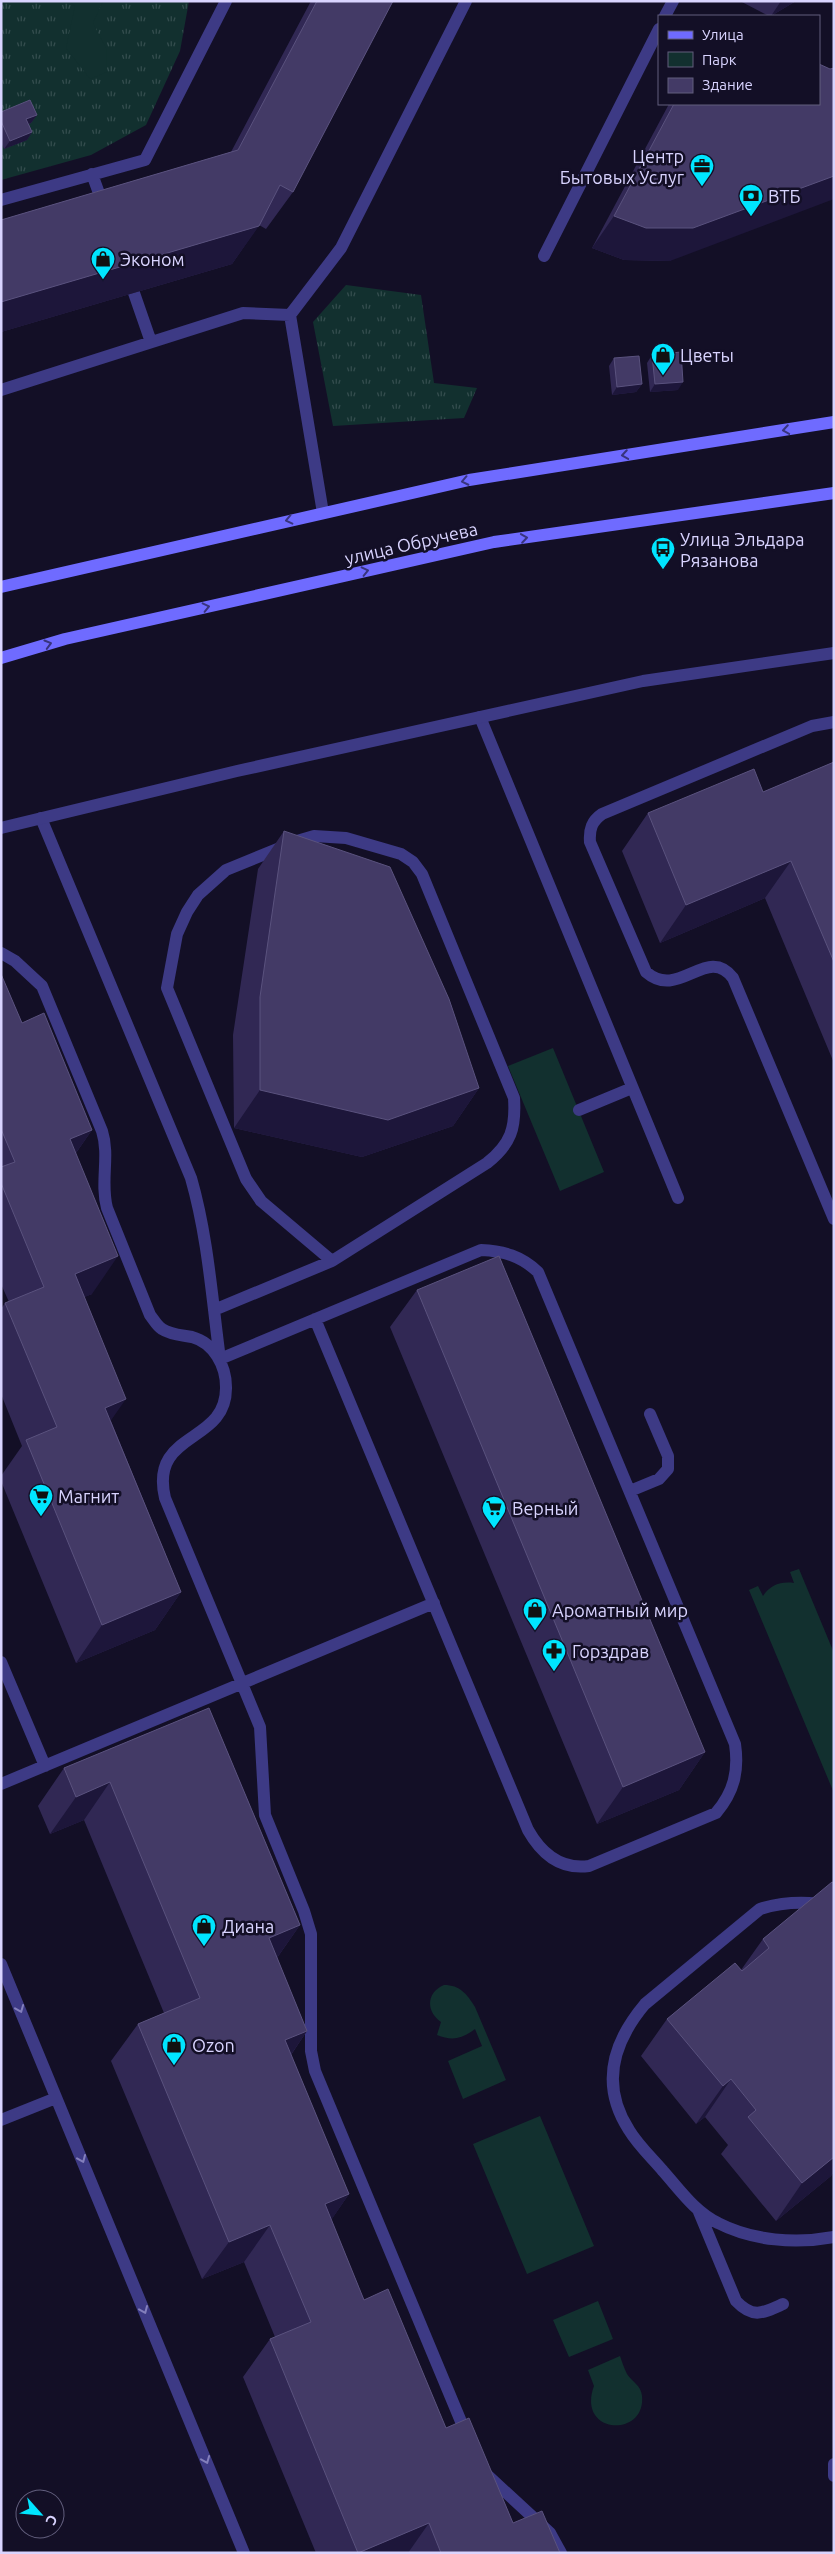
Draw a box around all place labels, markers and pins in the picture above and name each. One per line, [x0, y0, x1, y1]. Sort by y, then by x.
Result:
place label: Центр Бытовых Услуг [560, 146, 684, 187]
office icon: Центр Бытовых Услуг [689, 153, 715, 187]
bank icon: ВТБ [738, 183, 764, 217]
place label: ВТБ [768, 186, 801, 206]
shop icon: Эконом [90, 246, 116, 280]
place label: Эконом [120, 249, 185, 269]
shop icon: Цветы [650, 342, 676, 376]
place label: Цветы [680, 345, 734, 365]
place label: Улица Эльдара Рязанова [680, 529, 804, 570]
bus stop icon: Улица Эльдара Рязанова [650, 536, 676, 570]
supermarket icon: Магнит [28, 1483, 54, 1517]
place label: Магнит [58, 1486, 119, 1506]
supermarket icon: Верный [481, 1495, 507, 1529]
place label: Верный [512, 1498, 578, 1518]
shop icon: Ароматный мир [522, 1597, 548, 1631]
place label: Ароматный мир [552, 1600, 688, 1620]
pharmacy icon: Горздрав [541, 1638, 567, 1672]
place label: Горздрав [572, 1641, 649, 1661]
shop icon: Диана [191, 1913, 217, 1947]
place label: Диана [222, 1916, 274, 1936]
shop icon: Ozon [161, 2032, 187, 2066]
place label: Ozon [192, 2035, 235, 2055]

